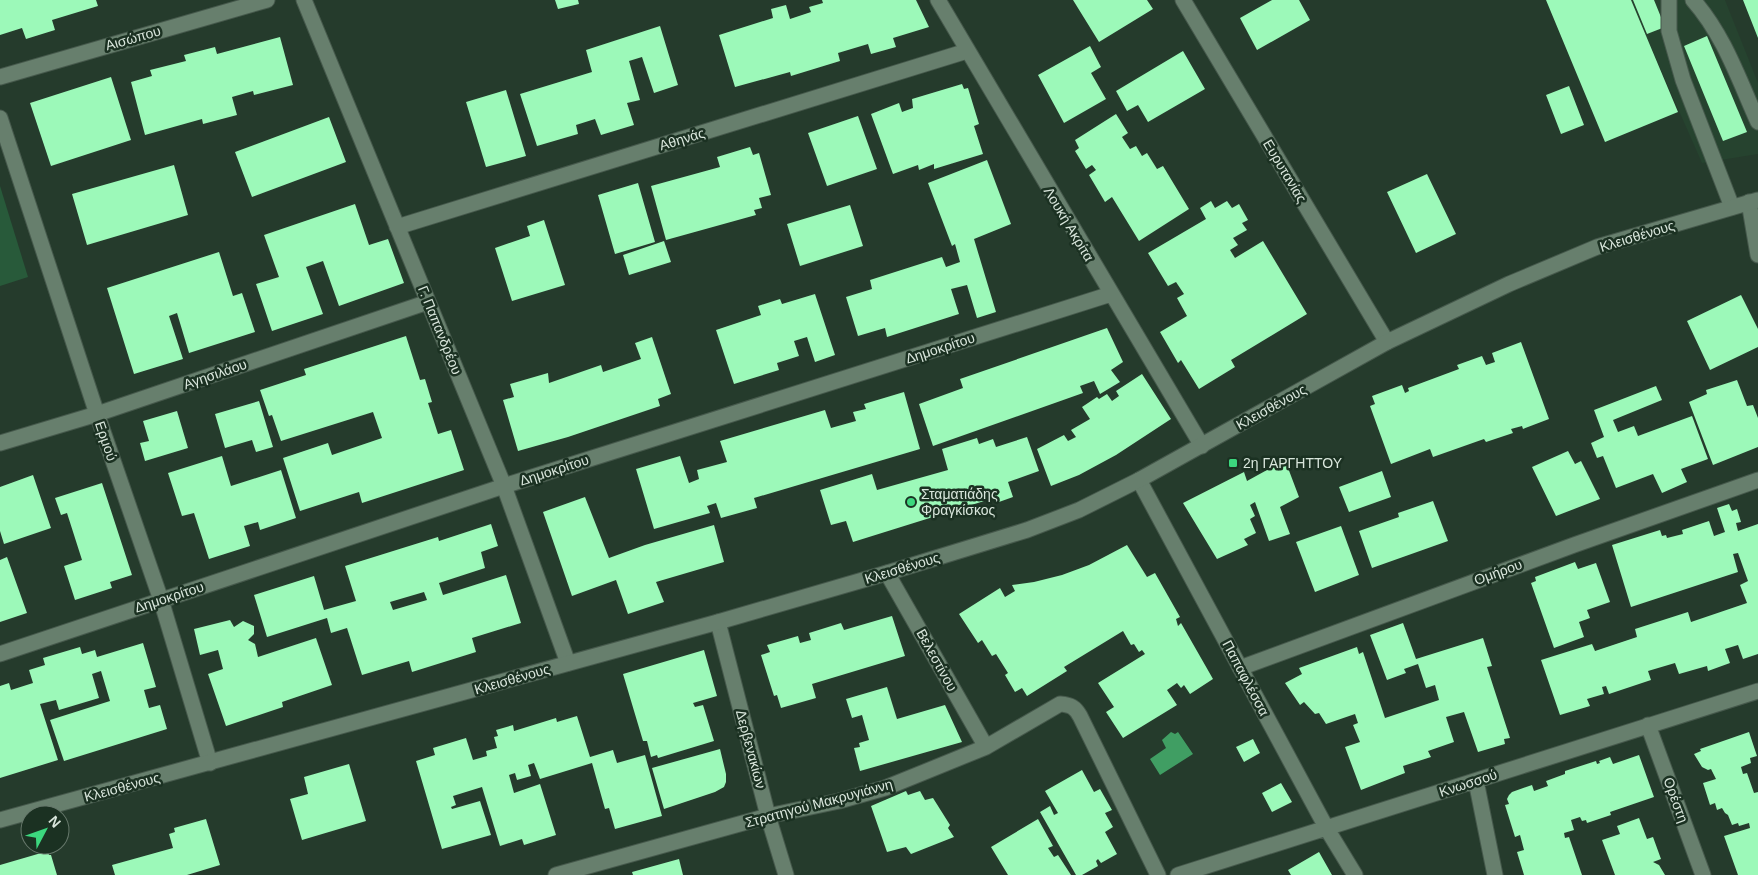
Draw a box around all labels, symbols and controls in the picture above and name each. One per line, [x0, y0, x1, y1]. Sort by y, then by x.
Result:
street label: Αισώπου [104, 22, 162, 54]
street label: Αθηνάς [657, 124, 707, 153]
street label: Ευρυτανίας [1260, 136, 1310, 206]
street label: Λουκή Ακρίτα [1041, 184, 1097, 264]
street label: Κλεισθένους [1598, 217, 1677, 255]
street label: Γ. Παπανδρέου [415, 283, 465, 377]
street label: Δημοκρίτου [903, 329, 977, 367]
street label: Αγησιλάου [181, 356, 249, 392]
street label: Κλεισθένους [1233, 381, 1309, 433]
street label: Ερμού [92, 419, 120, 463]
street label: Δημοκρίτου [517, 451, 591, 489]
place label: 2η ΓΑΡΓΗΤΤΟΥ [1243, 455, 1343, 471]
marker: 2η ΓΑΡΓΗΤΤΟΥ [1227, 457, 1239, 469]
place label: Σταματιάδης Φραγκίσκος [921, 486, 998, 518]
marker: Σταματιάδης Φραγκίσκος [905, 496, 917, 508]
street label: Κλεισθένους [863, 549, 942, 587]
street label: Ομήρου [1472, 556, 1524, 588]
street label: Δημοκρίτου [132, 578, 206, 616]
street label: Βελεστίνου [913, 626, 961, 694]
street label: Παπαφλέσσα [1219, 638, 1273, 718]
street label: Κλεισθένους [473, 661, 552, 697]
street label: Δερβενακίων [733, 708, 769, 790]
street label: Κνωσσού [1437, 766, 1499, 800]
street label: Κλεισθένους [82, 769, 162, 805]
street label: Ορέστη [1660, 775, 1692, 825]
street label: Στρατηγού Μακρυγιάννη [744, 776, 894, 830]
north arrow [20, 805, 70, 855]
text: N [45, 812, 64, 831]

